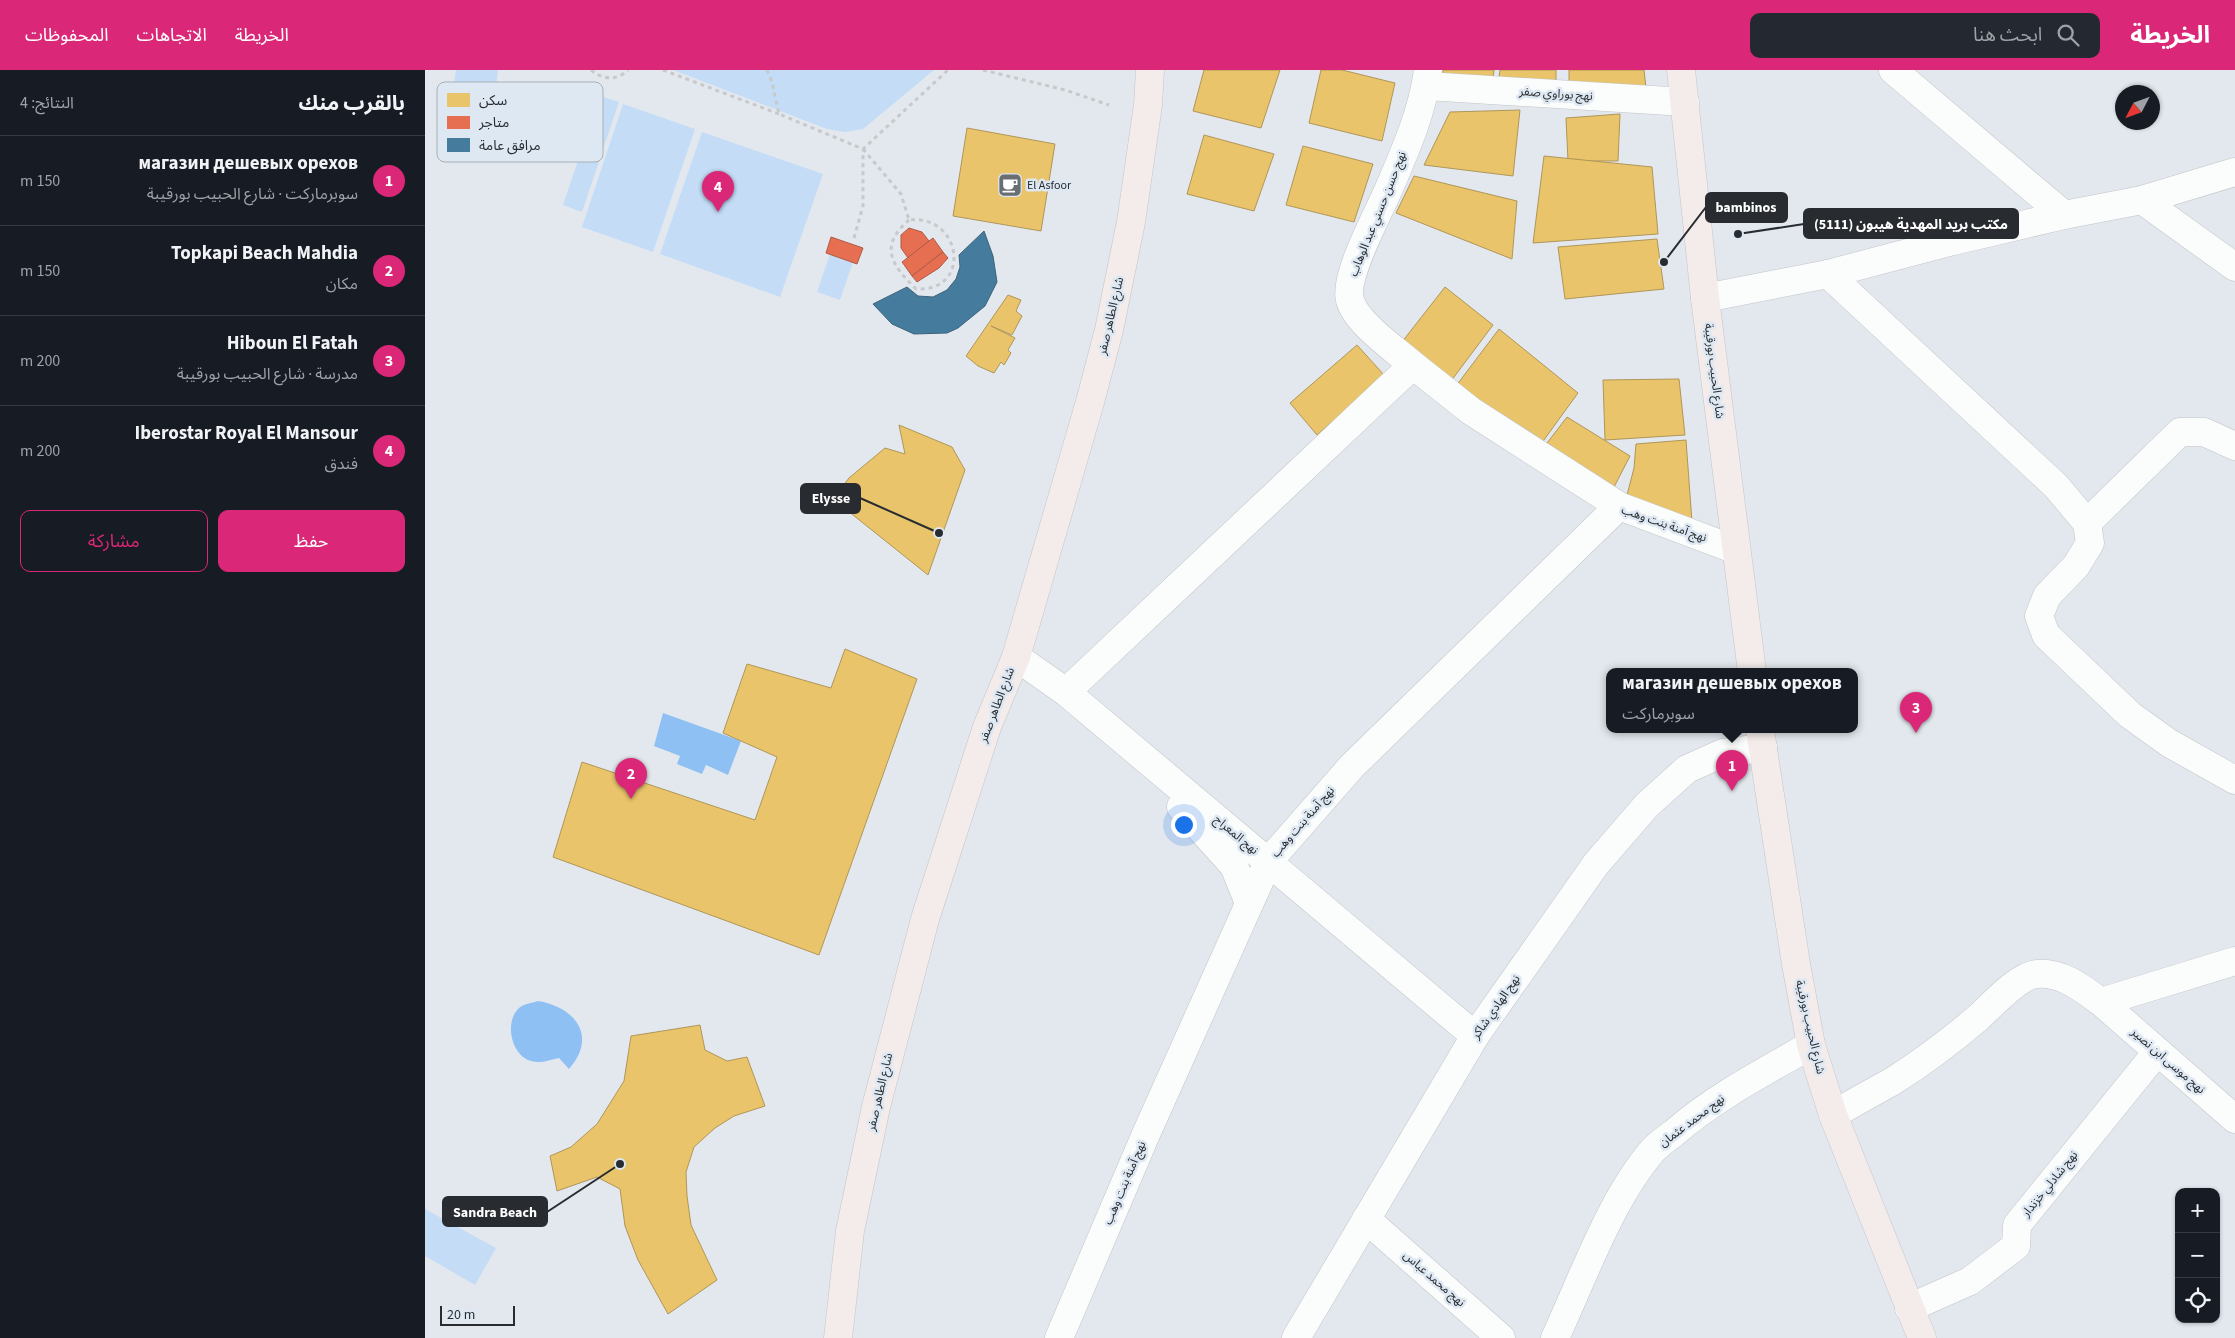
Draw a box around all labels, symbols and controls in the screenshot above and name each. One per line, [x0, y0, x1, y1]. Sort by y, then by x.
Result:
search box [1750, 13, 2100, 58]
text: الخريطة [2130, 18, 2210, 53]
icon: search [2054, 21, 2082, 49]
text: ابحث هنا [1973, 22, 2042, 49]
text: المحفوظات [25, 23, 109, 48]
text: الاتجاهات [137, 23, 207, 48]
text: الخريطة [235, 23, 289, 48]
legend [437, 82, 603, 162]
street label: نهج بوراوي صفر [1518, 83, 1593, 106]
north arrow [2115, 85, 2160, 130]
text: بالقرب منك [298, 88, 405, 118]
text: سكن [479, 91, 507, 111]
text: النتائج: 4 [20, 92, 74, 114]
text: متاجر [478, 113, 509, 133]
text: مرافق عامة [479, 136, 541, 156]
street label: نهج حسن حسني عبد الوهاب [1345, 149, 1412, 279]
text: магазин дешевых орехов [138, 150, 358, 177]
text: 150 m [20, 170, 60, 192]
text: 1 [385, 170, 393, 192]
pin: 4 [702, 171, 734, 212]
cafe icon: El Asfoor [997, 172, 1023, 198]
place label: El Asfoor [1027, 177, 1072, 194]
text: سوبرماركت · شارع الحبيب بورقيبة [147, 183, 358, 205]
callout: bambinos [1706, 193, 1787, 222]
text: bambinos [1715, 198, 1777, 218]
callout: مكتب بريد المهدية هيبون (5111) [1804, 209, 2018, 238]
text: مكتب بريد المهدية هيبون (5111) [1814, 215, 2008, 235]
text: Topkapi Beach Mahdia [171, 240, 358, 267]
text: 150 m [20, 260, 60, 282]
text: 2 [385, 260, 393, 282]
text: مكان [326, 273, 358, 295]
street label: شارع الطاهر صفر [1094, 275, 1128, 358]
street label: شارع الحبيب بورقيبة [1700, 322, 1728, 420]
text: Hiboun El Fatah [227, 330, 358, 357]
text: 200 m [20, 350, 60, 372]
text: 3 [385, 350, 393, 372]
text: مدرسة · شارع الحبيب بورقيبة [177, 363, 358, 385]
text: Iberostar Royal El Mansour [134, 420, 358, 447]
text: 200 m [20, 440, 60, 462]
text: 4 [385, 440, 393, 462]
text: فندق [324, 453, 358, 475]
callout: Elysse [801, 484, 860, 513]
text: Elysse [812, 489, 850, 509]
street label: نهج آمنة بنت وهب [1619, 501, 1709, 547]
button: مشاركة [20, 510, 208, 572]
button: حفظ [218, 510, 405, 572]
street label: شارع الطاهر صفر [974, 665, 1019, 746]
popup [1606, 668, 1858, 733]
text: магазин дешевых орехов [1622, 670, 1842, 697]
pin: 3 [1900, 692, 1932, 733]
text: سوبرماركت [1622, 703, 1695, 725]
pin: 1 [1716, 750, 1748, 791]
pin: 2 [615, 758, 647, 799]
street label: نهج آمنة بنت وهب [1267, 783, 1339, 861]
street label: نهج المعراج [1210, 811, 1262, 859]
your location [1171, 812, 1197, 838]
street label: نهج الهادي شاكر [1467, 971, 1525, 1044]
street label: شارع الحبيب بورقيبة [1791, 978, 1829, 1076]
street label: نهج موسى ابن نصير [2126, 1023, 2209, 1098]
street label: شارع الطاهر صفر [863, 1051, 897, 1134]
street label: نهج محمد عثمان [1656, 1091, 1728, 1151]
street label: نهج آمنة بنت وهب [1100, 1139, 1150, 1227]
street label: نهج شادلي خزندار [2017, 1147, 2083, 1222]
map controls [2175, 1188, 2220, 1323]
button: + [2175, 1188, 2220, 1233]
callout: Sandra Beach [443, 1197, 547, 1226]
text: Sandra Beach [453, 1203, 537, 1223]
button: − [2175, 1233, 2220, 1278]
street label: نهج محمد عباس [1399, 1247, 1469, 1311]
button: locate [2175, 1278, 2220, 1323]
scale bar [440, 1303, 515, 1326]
text: 20 m [447, 1305, 475, 1325]

